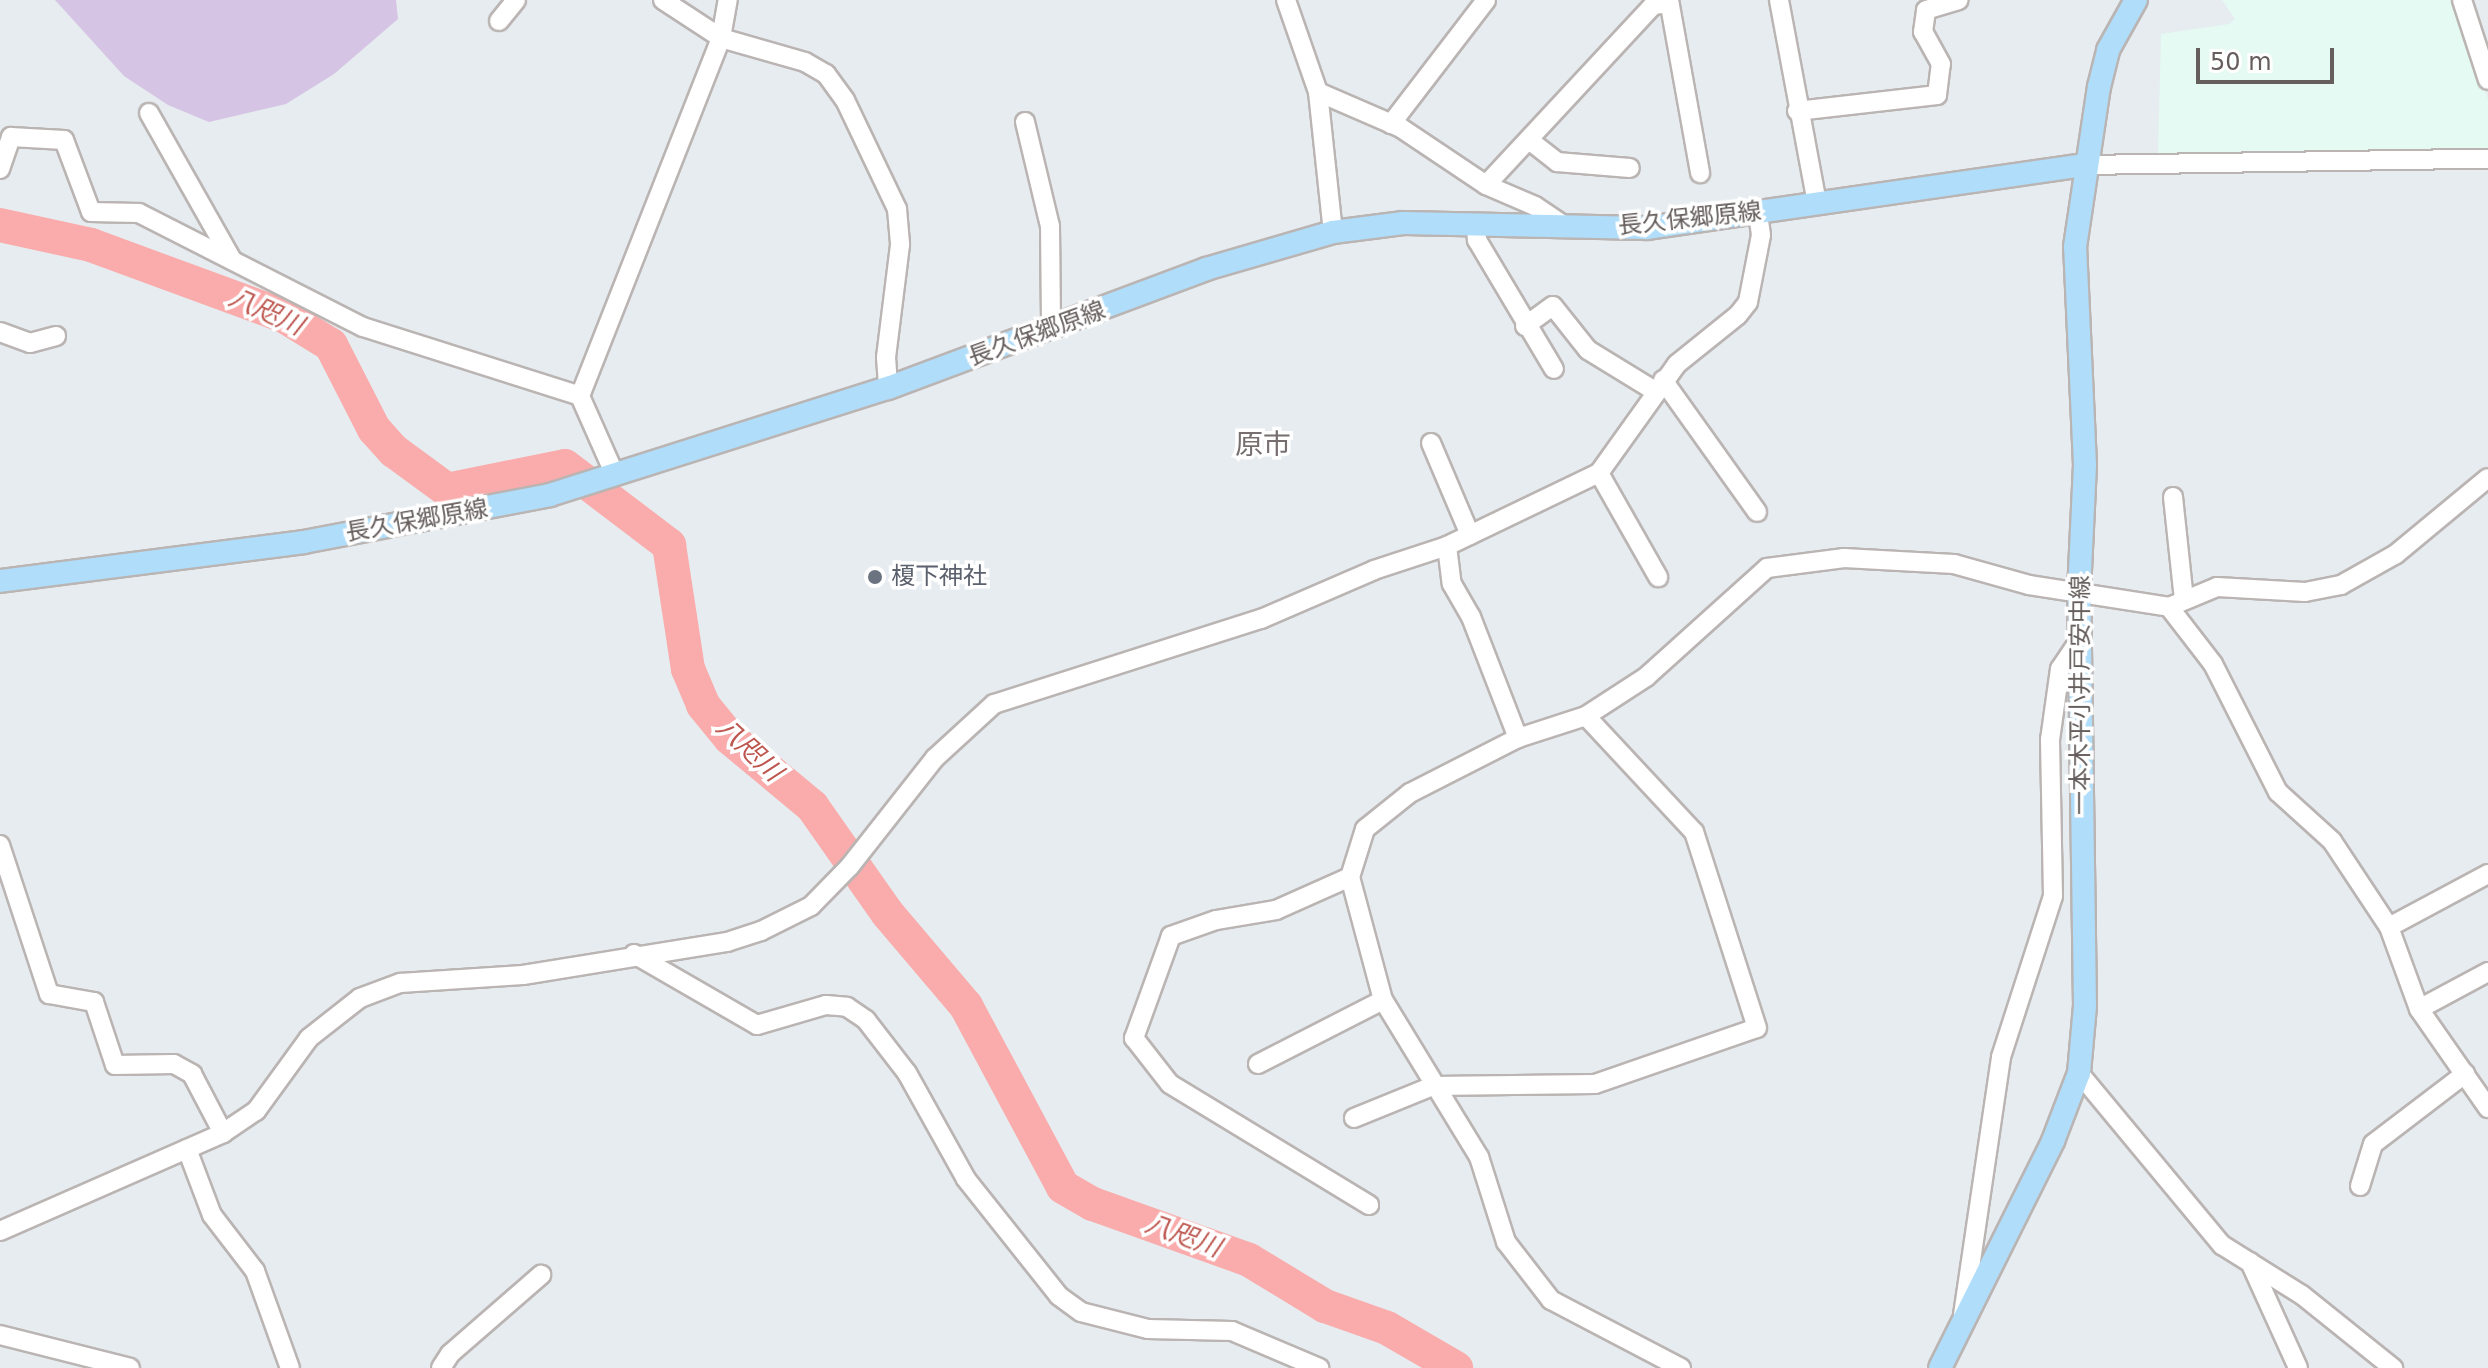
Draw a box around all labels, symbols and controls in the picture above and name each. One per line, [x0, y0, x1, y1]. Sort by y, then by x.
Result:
scale bar [2200, 32, 2338, 82]
text: 50 m [2210, 48, 2272, 76]
street label: 長久保郷原線 [1617, 197, 1763, 241]
water label: 八咫川 [224, 282, 308, 342]
street label: 長久保郷原線 [964, 296, 1110, 372]
district label: 原市 [1235, 428, 1291, 462]
street label: 長久保郷原線 [344, 494, 490, 548]
place label: 榎下神社 [891, 563, 987, 591]
marker: 榎下神社 [866, 568, 884, 586]
street label: 一本木平小井戸安中線 [2067, 575, 2095, 815]
water label: 八咫川 [710, 712, 788, 788]
water label: 八咫川 [1141, 1208, 1225, 1264]

